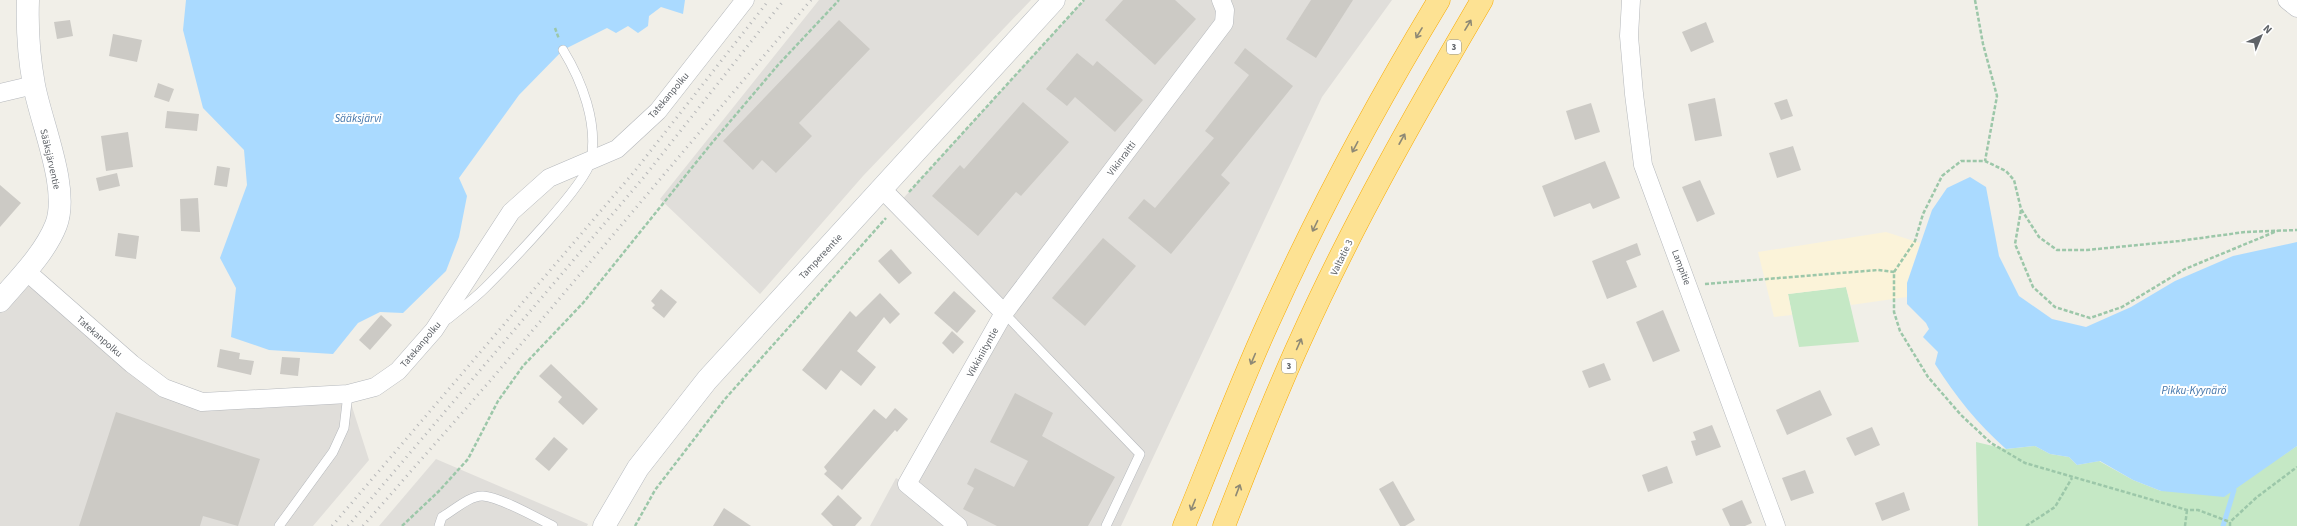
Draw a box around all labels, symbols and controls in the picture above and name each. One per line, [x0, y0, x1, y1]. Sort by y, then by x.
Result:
north arrow [2241, 16, 2281, 56]
one-way arrow [1464, 19, 1472, 31]
text: N [2260, 21, 2275, 37]
one-way arrow [1414, 27, 1422, 39]
road number: 3 [1447, 40, 1461, 54]
street label: Tatekanpolku [645, 69, 692, 122]
water label: Sääksjärvi [335, 111, 382, 126]
street label: Sääksjärventie [36, 128, 64, 191]
one-way arrow [1399, 133, 1406, 145]
street label: Vikinraitti [1104, 138, 1140, 179]
one-way arrow [1351, 141, 1359, 153]
one-way arrow [1311, 220, 1318, 232]
street label: Tampereentie [796, 231, 846, 283]
street label: Valtatie 3 [1327, 237, 1357, 278]
street label: Lampitie [1668, 248, 1694, 287]
street label: Tatekanpolku [73, 313, 125, 361]
street label: Tatekanpolku [397, 318, 444, 371]
street label: Vikkiniityntie [963, 325, 1002, 380]
one-way arrow [1295, 338, 1303, 350]
one-way arrow [1249, 352, 1256, 364]
road number: 3 [1282, 359, 1296, 373]
water label: Pikku-Kyynärö [2162, 383, 2227, 398]
one-way arrow [1235, 484, 1243, 496]
one-way arrow [1189, 498, 1196, 510]

